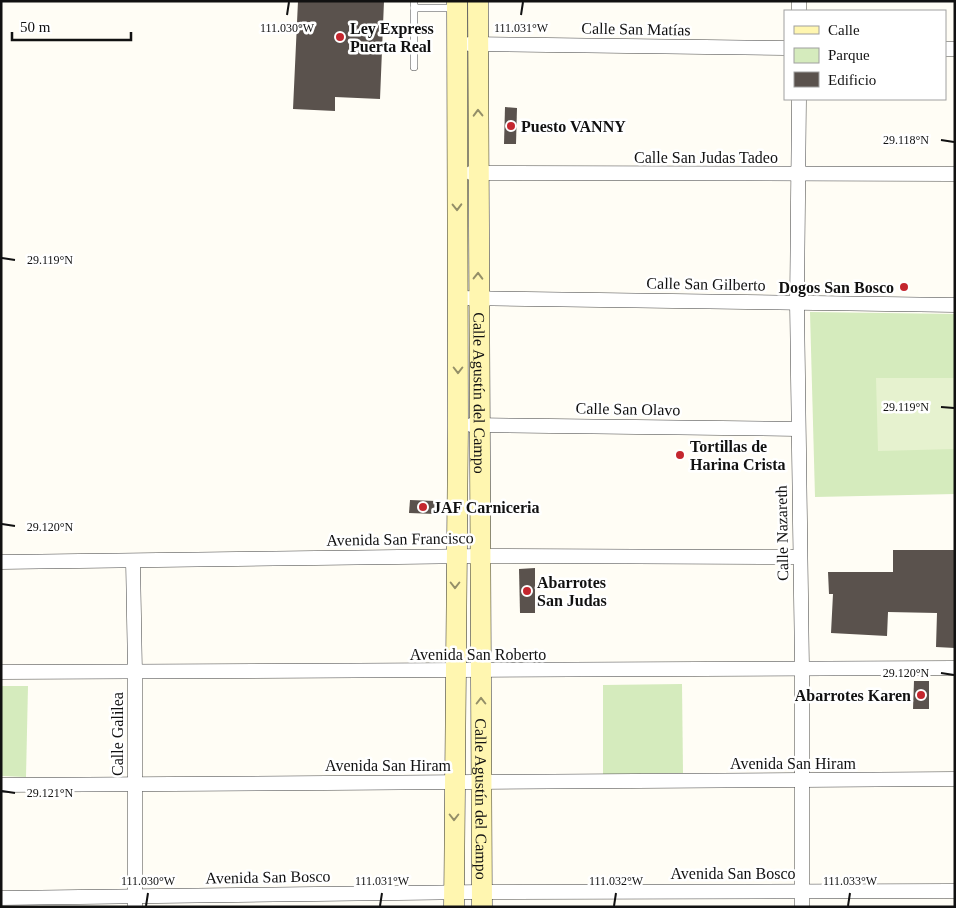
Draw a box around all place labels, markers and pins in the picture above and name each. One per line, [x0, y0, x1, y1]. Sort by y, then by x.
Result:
place label: Ley Express Puerta Real [350, 20, 434, 55]
marker: Ley Express Puerta Real [334, 31, 346, 43]
place label: Puesto VANNY [521, 118, 626, 135]
marker: Puesto VANNY [505, 120, 517, 132]
place label: Dogos San Bosco [778, 279, 894, 297]
marker: Dogos San Bosco [898, 281, 910, 293]
place label: Tortillas de Harina Crista [690, 438, 786, 473]
marker: Tortillas de Harina Crista [674, 449, 686, 461]
place label: JAF Carniceria [433, 499, 539, 516]
marker: JAF Carniceria [417, 501, 429, 513]
place label: Abarrotes San Judas [537, 574, 607, 609]
marker: Abarrotes San Judas [521, 585, 533, 597]
place label: Abarrotes Karen [795, 687, 911, 704]
marker: Abarrotes Karen [915, 689, 927, 701]

